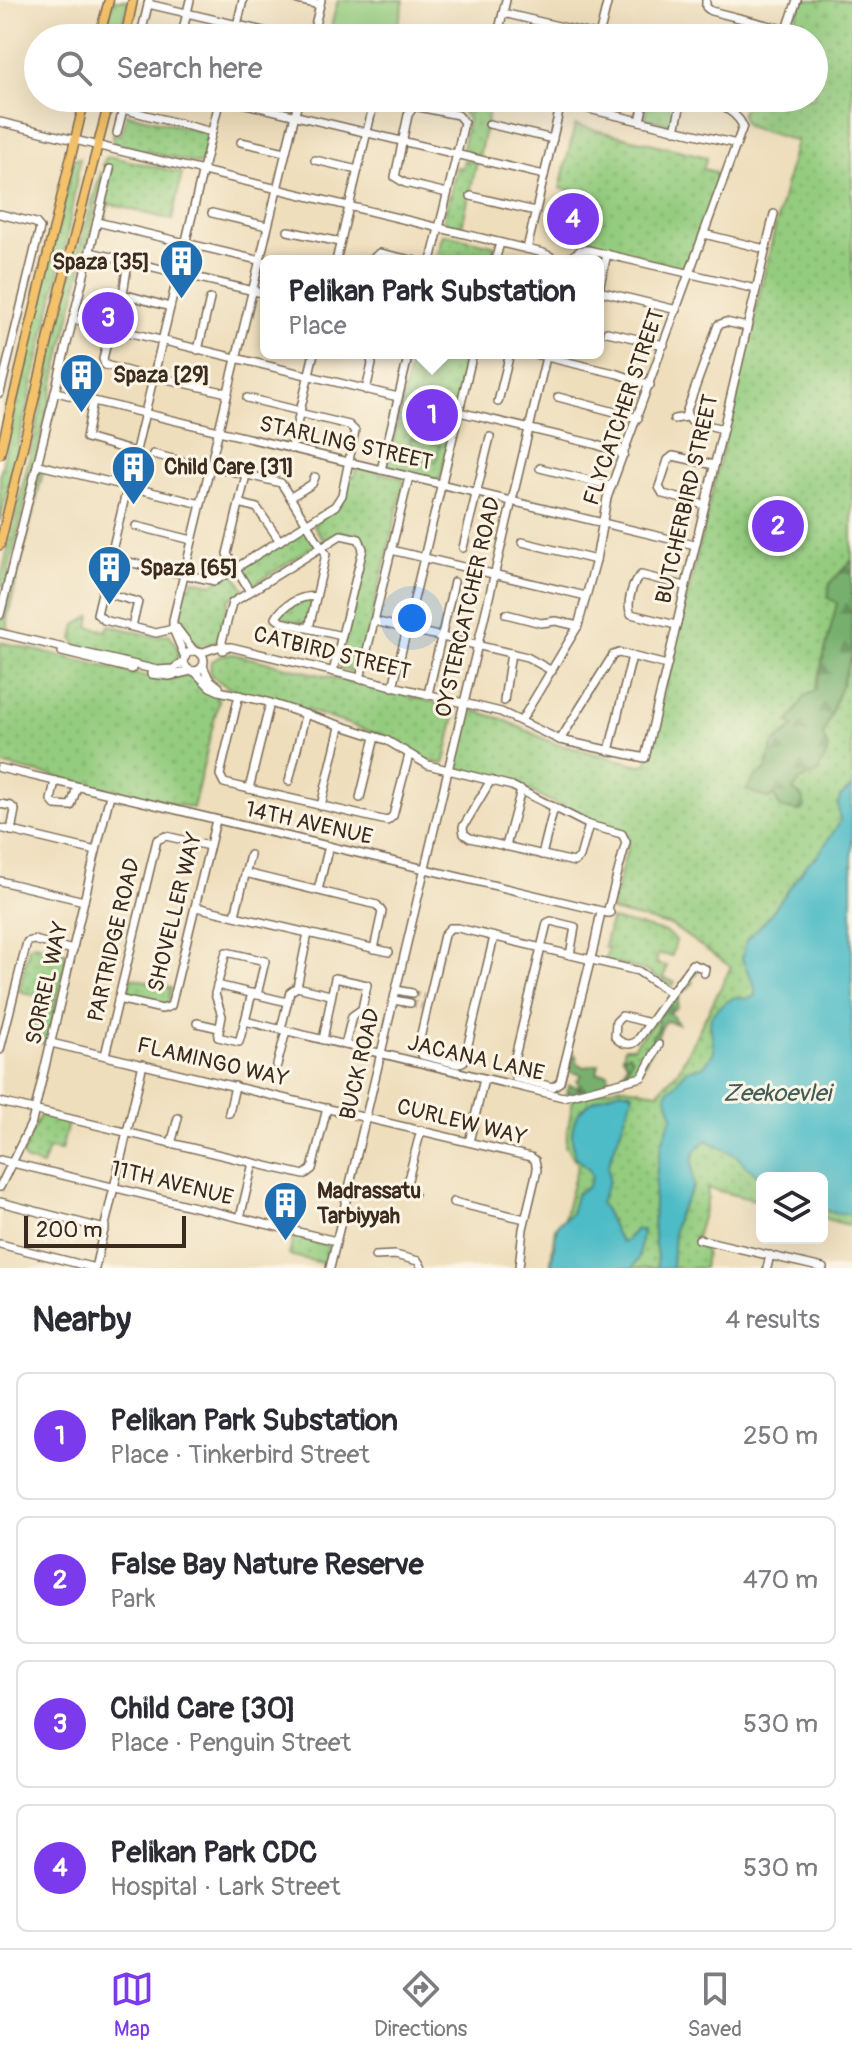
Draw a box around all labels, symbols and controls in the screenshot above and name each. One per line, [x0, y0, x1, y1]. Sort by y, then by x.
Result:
search box [24, 24, 828, 112]
icon: search [52, 46, 96, 90]
text: Search here [116, 50, 263, 87]
pin: 4 [547, 189, 599, 249]
building icon: Spaza [35] [157, 238, 205, 301]
place label: Spaza [35] [52, 248, 150, 276]
popup [260, 255, 604, 359]
text: Pelikan Park Substation [288, 273, 576, 310]
pin: 3 [82, 288, 134, 348]
street label: FLYCATCHER STREET [577, 305, 671, 509]
text: Place [288, 310, 347, 342]
building icon: Spaza [29] [58, 351, 106, 414]
place label: Spaza [29] [113, 361, 210, 389]
pin: 1 [406, 385, 458, 445]
street label: BUTCHERBIRD STREET [649, 392, 725, 606]
street label: STARLING STREET [257, 409, 435, 477]
building icon: Child Care [31] [109, 443, 157, 506]
place label: Child Care [31] [164, 453, 294, 481]
street label: OYSTERCATCHER ROAD [429, 494, 507, 720]
pin: 2 [752, 496, 804, 556]
building icon: Spaza [65] [85, 544, 133, 607]
place label: Spaza [65] [140, 554, 238, 582]
your location [392, 598, 432, 638]
street label: CATBIRD STREET [250, 620, 414, 686]
street label: 14TH AVENUE [243, 795, 375, 851]
street label: SHOVELLER WAY [142, 829, 208, 995]
street label: PARTRIDGE ROAD [82, 855, 146, 1025]
street label: SORREL WAY [19, 919, 75, 1047]
street label: BUCK ROAD [334, 1006, 386, 1122]
street label: JACANA LANE [405, 1029, 547, 1087]
street label: FLAMINGO WAY [134, 1031, 292, 1093]
water label: Zeekoevlei [723, 1079, 834, 1108]
street label: CURLEW WAY [394, 1092, 530, 1152]
street label: 11TH AVENUE [108, 1154, 236, 1212]
map controls [756, 1172, 828, 1244]
button: layers [756, 1172, 828, 1244]
place label: Madrassatu Tarbiyyah [316, 1177, 421, 1230]
building icon: Madrassatu Tarbiyyah [262, 1180, 310, 1243]
scale bar [24, 1212, 186, 1248]
text: 200 m [36, 1216, 103, 1244]
text: Nearby [32, 1299, 131, 1342]
text: 4 results [725, 1304, 820, 1336]
text: Pelikan Park Substation [110, 1402, 398, 1439]
text: 1 [55, 1420, 65, 1452]
text: 250 m [743, 1420, 818, 1452]
text: Place · Tinkerbird Street [110, 1439, 370, 1471]
text: False Bay Nature Reserve [110, 1546, 424, 1583]
text: 2 [53, 1564, 67, 1596]
text: 470 m [743, 1564, 818, 1596]
text: Park [110, 1583, 156, 1615]
text: Child Care [30] [110, 1690, 296, 1727]
text: 3 [53, 1708, 67, 1740]
text: 530 m [743, 1708, 818, 1740]
text: Place · Penguin Street [110, 1727, 351, 1759]
text: Pelikan Park CDC [110, 1834, 317, 1871]
text: 4 [52, 1852, 68, 1884]
text: 530 m [743, 1852, 818, 1884]
text: Hospital · Lark Street [110, 1871, 340, 1903]
tab: Map [110, 1967, 154, 2043]
tab: Directions [374, 1967, 467, 2043]
tab: Saved [687, 1967, 742, 2043]

